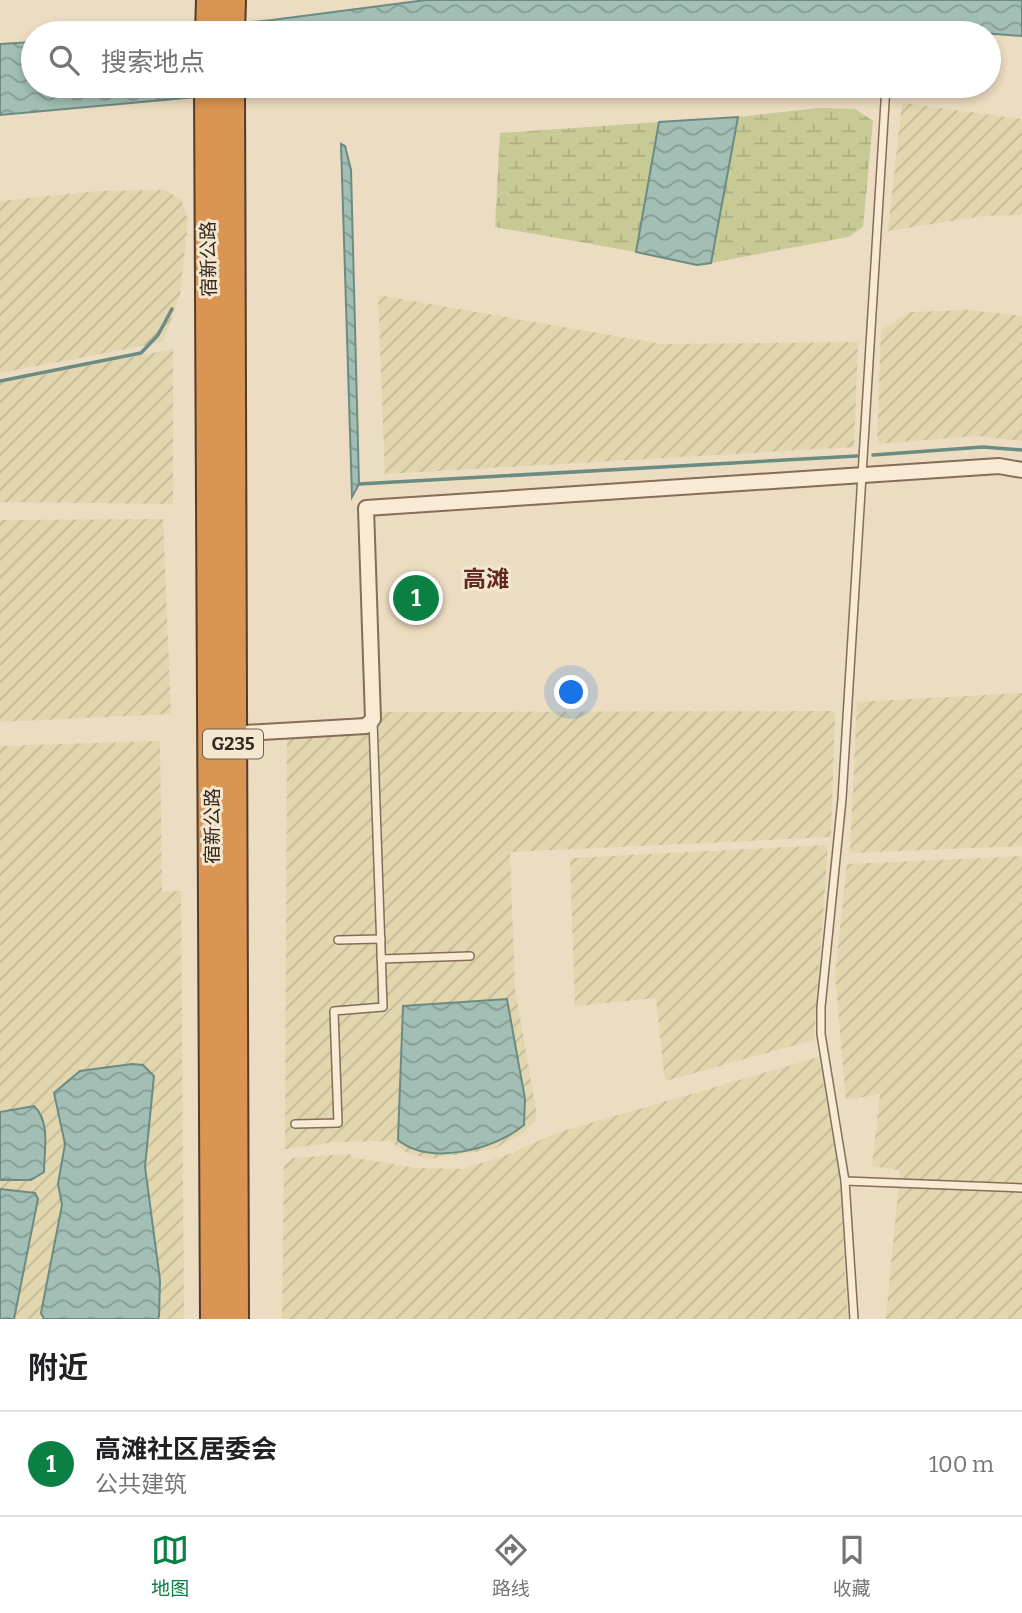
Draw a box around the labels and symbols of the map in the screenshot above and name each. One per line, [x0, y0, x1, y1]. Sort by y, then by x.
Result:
street label: 宿新公路 [196, 221, 221, 297]
district label: 高滩 [463, 565, 509, 593]
pin: 1 [393, 572, 439, 624]
your location [554, 675, 588, 709]
road number: G235 [203, 730, 263, 758]
street label: 宿新公路 [201, 788, 224, 864]

